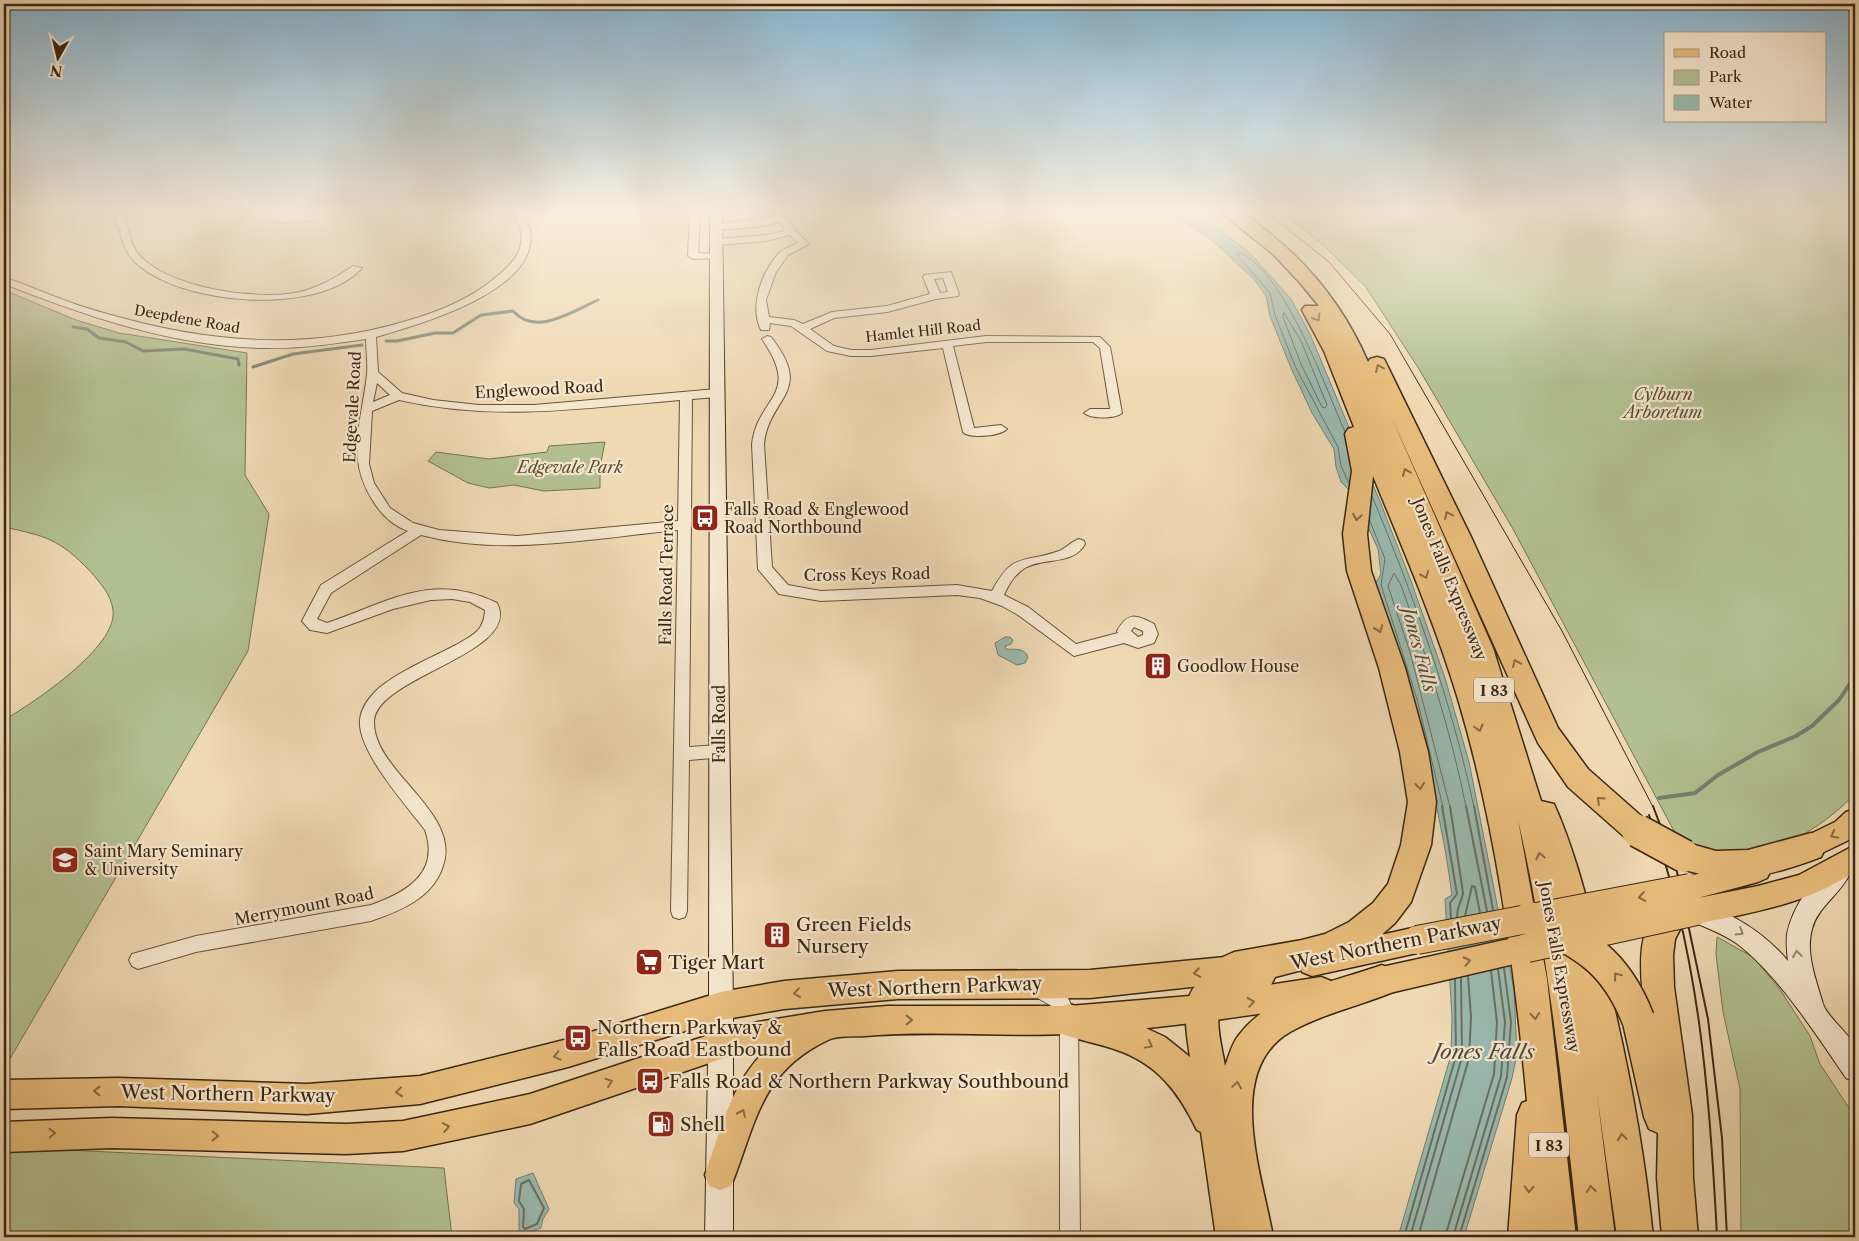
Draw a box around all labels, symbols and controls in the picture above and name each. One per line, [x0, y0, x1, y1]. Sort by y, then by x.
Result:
north arrow [32, 32, 82, 82]
legend [1664, 32, 1826, 122]
text: Road [1709, 43, 1746, 62]
text: N [49, 61, 63, 81]
text: Park [1709, 67, 1743, 86]
text: Water [1708, 93, 1753, 112]
street label: Deepdene Road [133, 301, 242, 337]
one-way arrow [1311, 312, 1321, 321]
street label: Hamlet Hill Road [864, 316, 982, 346]
street label: Edgevale Road [339, 350, 365, 463]
one-way arrow [1375, 364, 1386, 373]
street label: Englewood Road [474, 376, 604, 402]
park label: Cylburn Arboretum [1621, 384, 1702, 422]
park label: Edgevale Park [515, 457, 623, 477]
one-way arrow [1401, 468, 1412, 477]
street label: Jones Falls Expressway [1409, 495, 1491, 663]
place label: Falls Road & Englewood Road Northbound [724, 499, 909, 537]
bus stop icon: Falls Road & Englewood Road Northbound [690, 503, 720, 533]
street label: Falls Road Terrace [655, 504, 677, 646]
one-way arrow [1444, 511, 1455, 520]
one-way arrow [1352, 512, 1363, 521]
street label: Cross Keys Road [803, 563, 931, 585]
one-way arrow [1419, 570, 1429, 579]
water label: Jones Falls [1397, 605, 1441, 695]
one-way arrow [1373, 625, 1383, 633]
building icon: Goodlow House [1143, 651, 1173, 681]
place label: Goodlow House [1177, 656, 1299, 676]
one-way arrow [1511, 659, 1522, 668]
road number: I 83 [1474, 678, 1514, 702]
street label: Falls Road [709, 684, 729, 763]
one-way arrow [1473, 724, 1484, 733]
one-way arrow [1414, 783, 1425, 791]
one-way arrow [1597, 797, 1606, 806]
one-way arrow [1830, 829, 1839, 839]
place label: Saint Mary Seminary & University [84, 841, 244, 879]
school or university icon: Saint Mary Seminary & University [50, 845, 80, 875]
one-way arrow [1535, 851, 1546, 860]
street label: Jones Falls Expressway [1535, 877, 1585, 1055]
street label: Merrymount Road [233, 883, 375, 929]
one-way arrow [1637, 892, 1646, 902]
street label: West Northern Parkway [1287, 911, 1504, 975]
place label: Green Fields Nursery [796, 913, 912, 958]
building icon: Green Fields Nursery [762, 920, 792, 950]
one-way arrow [1734, 926, 1743, 936]
supermarket icon: Tiger Mart [634, 947, 664, 977]
one-way arrow [1793, 949, 1803, 958]
place label: Tiger Mart [668, 951, 765, 974]
one-way arrow [1463, 957, 1472, 967]
one-way arrow [1193, 967, 1201, 978]
street label: West Northern Parkway [826, 972, 1043, 1002]
one-way arrow [1614, 972, 1623, 982]
one-way arrow [793, 987, 801, 998]
one-way arrow [1247, 997, 1255, 1008]
one-way arrow [1529, 1012, 1540, 1020]
one-way arrow [906, 1015, 913, 1025]
place label: Northern Parkway & Falls Road Eastbound [597, 1016, 792, 1061]
bus stop icon: Northern Parkway & Falls Road Eastbound [563, 1023, 593, 1053]
one-way arrow [1143, 1039, 1152, 1049]
water label: Jones Falls [1427, 1039, 1536, 1064]
one-way arrow [553, 1050, 562, 1061]
bus stop icon: Falls Road & Northern Parkway Southbound [635, 1066, 665, 1096]
place label: Falls Road & Northern Parkway Southbound [669, 1070, 1069, 1093]
one-way arrow [605, 1077, 613, 1087]
street label: West Northern Parkway [119, 1081, 336, 1107]
one-way arrow [1231, 1081, 1242, 1089]
one-way arrow [93, 1086, 100, 1096]
one-way arrow [395, 1086, 403, 1097]
fuel station icon: Shell [646, 1109, 676, 1139]
one-way arrow [736, 1109, 747, 1118]
place label: Shell [680, 1113, 726, 1136]
one-way arrow [442, 1123, 451, 1133]
one-way arrow [49, 1128, 57, 1139]
one-way arrow [212, 1131, 219, 1141]
road number: I 83 [1529, 1132, 1569, 1158]
one-way arrow [1618, 1133, 1628, 1141]
one-way arrow [1523, 1185, 1534, 1193]
one-way arrow [1586, 1185, 1597, 1193]

